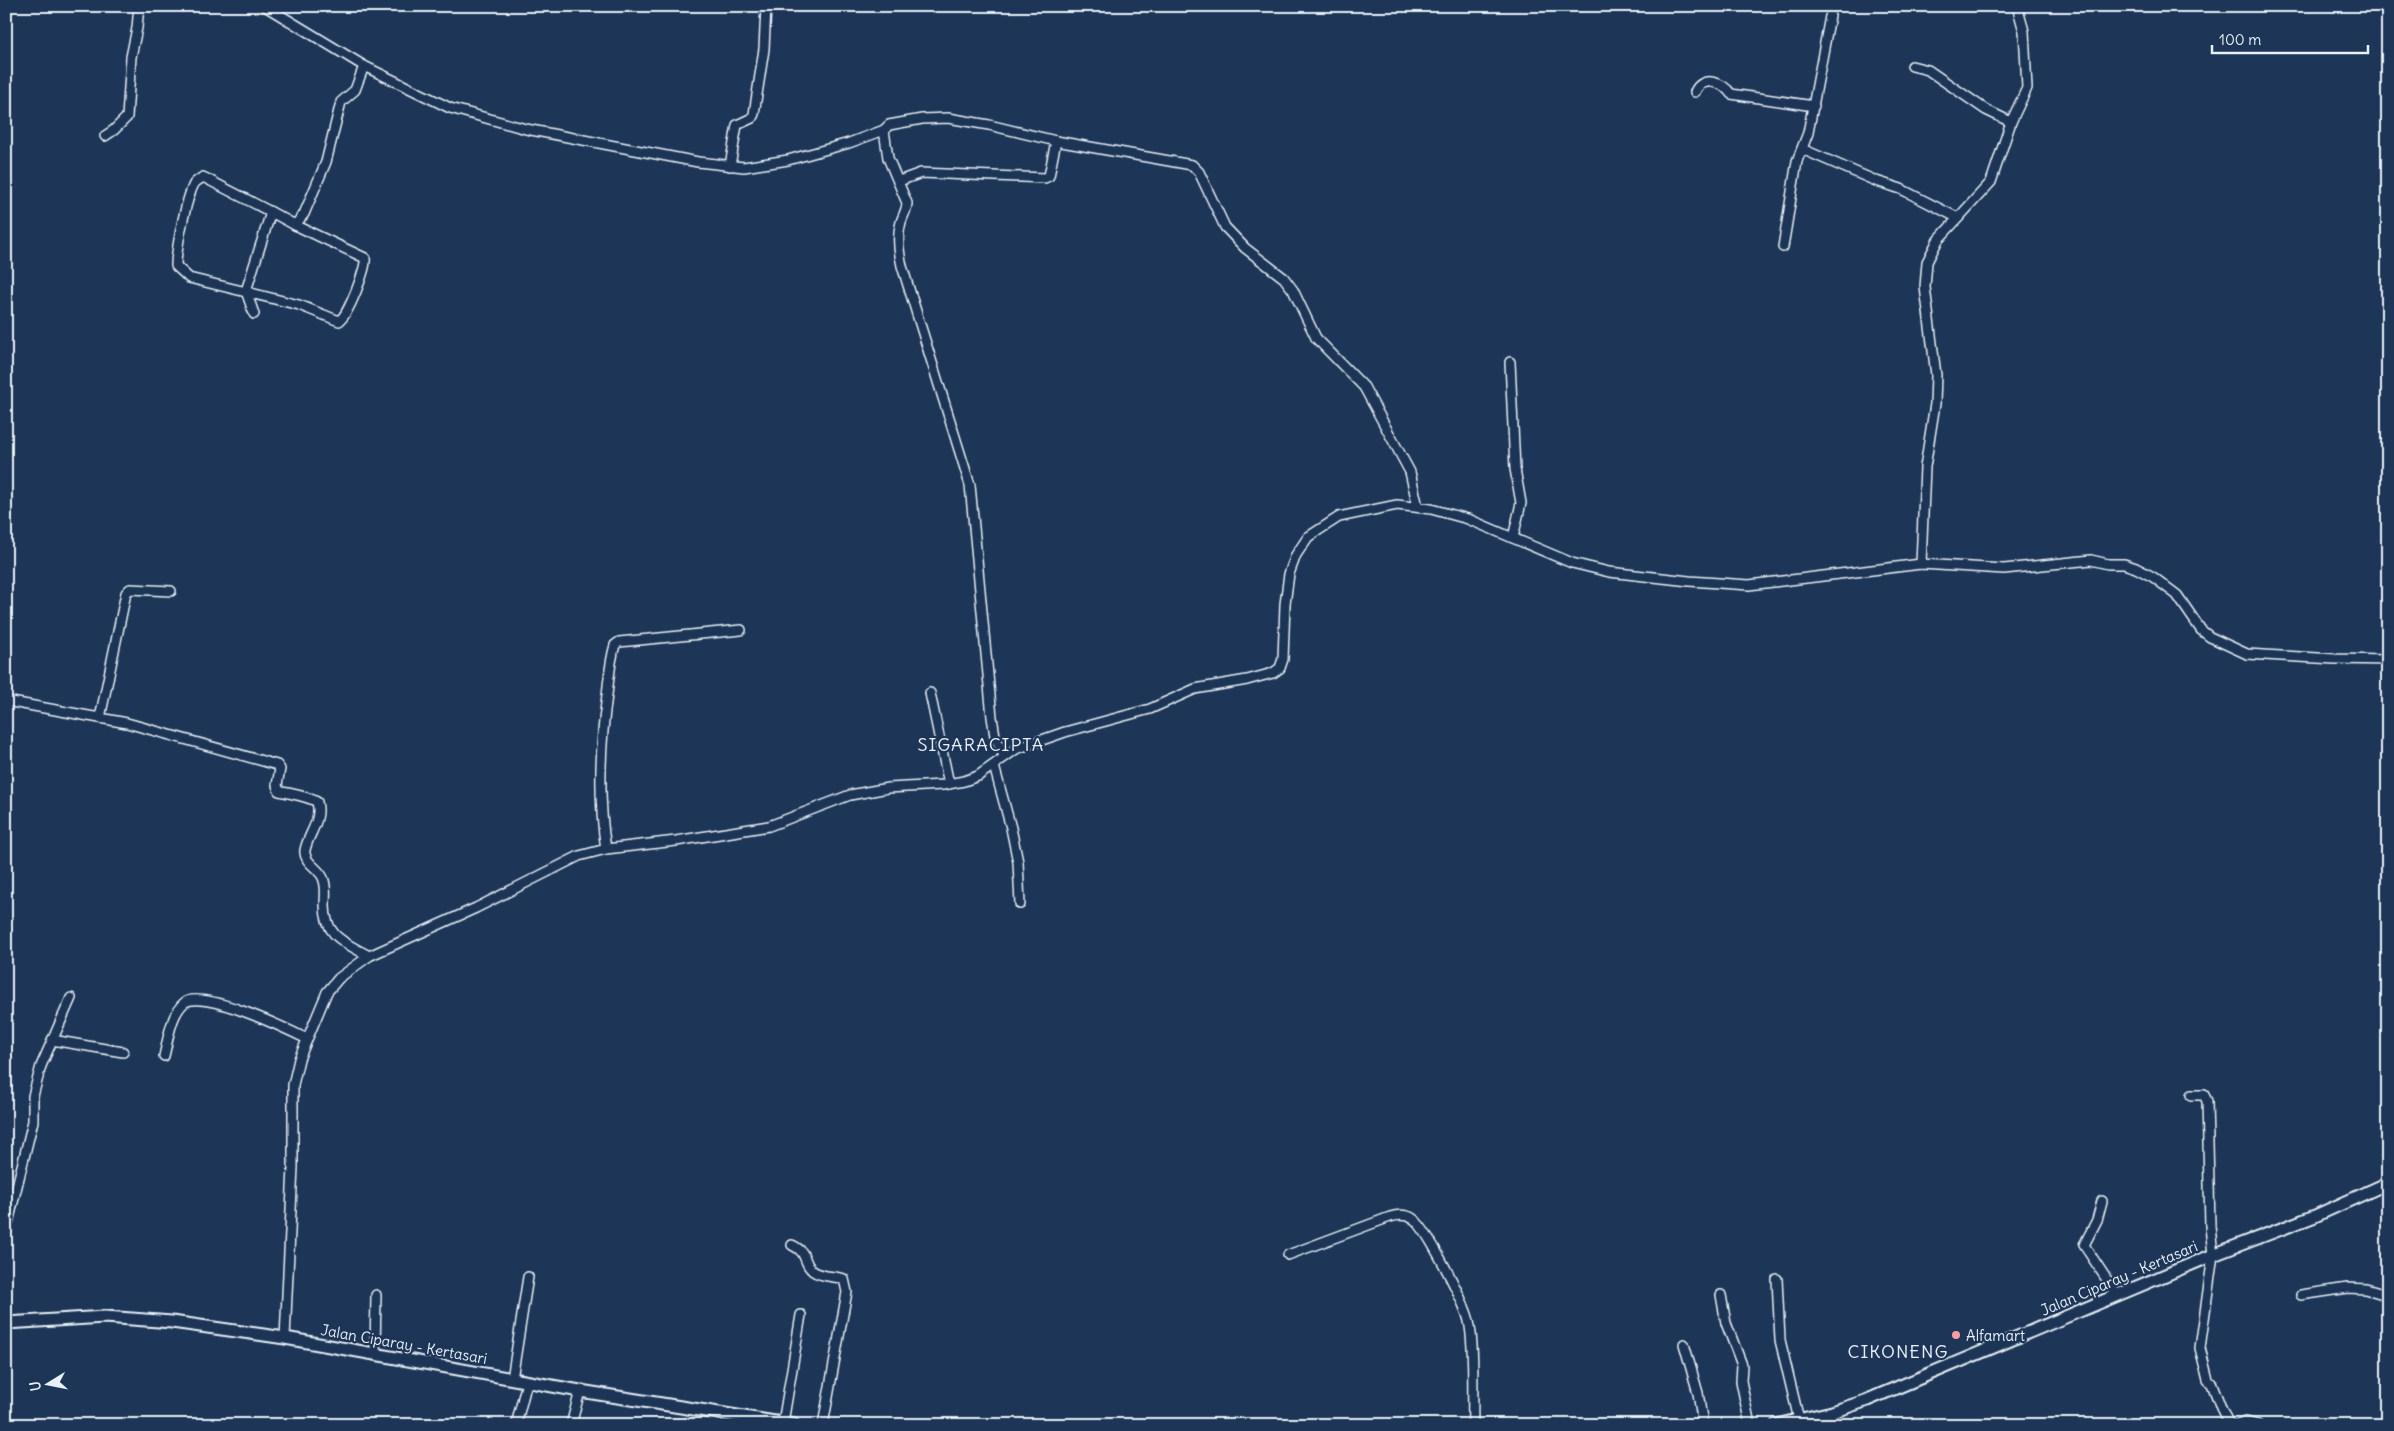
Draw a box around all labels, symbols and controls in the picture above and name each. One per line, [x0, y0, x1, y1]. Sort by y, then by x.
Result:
scale bar [2212, 22, 2368, 54]
text: 100 m [2219, 30, 2261, 49]
district label: SIGARACIPTA [918, 733, 1044, 756]
street label: Jalan Ciparay - Kertasari [2038, 1236, 2200, 1320]
street label: Jalan Ciparay - Kertasari [319, 1320, 489, 1368]
place label: Alfamart [1966, 1326, 2025, 1345]
marker: Alfamart [1950, 1329, 1962, 1341]
district label: CIKONENG [1848, 1340, 1948, 1363]
north arrow [22, 1358, 72, 1408]
text: U [26, 1380, 45, 1393]

